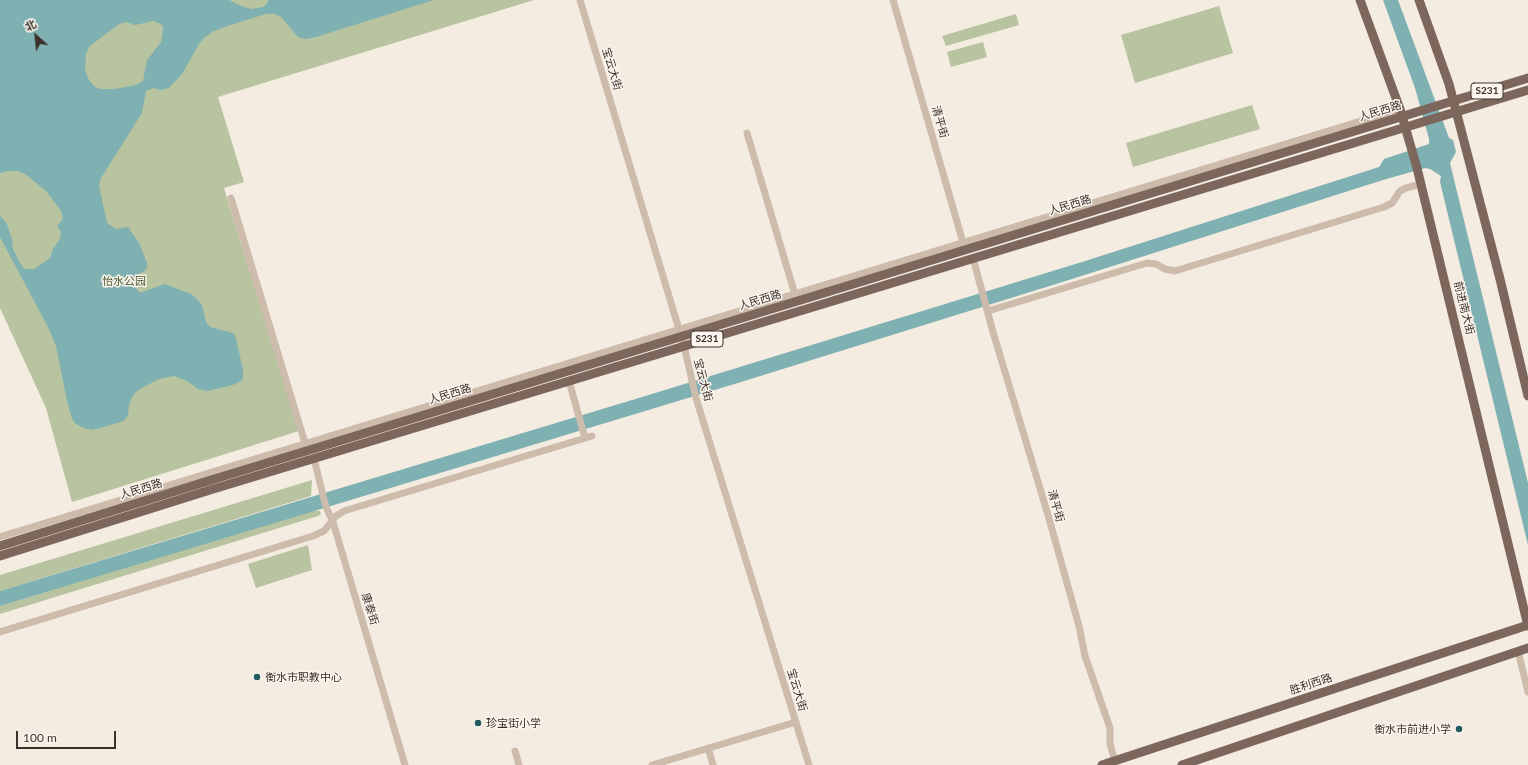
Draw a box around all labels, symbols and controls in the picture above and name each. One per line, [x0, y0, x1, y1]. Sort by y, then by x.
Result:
north arrow [16, 16, 56, 56]
text: 北 [22, 17, 38, 33]
street label: 宝云大街 [599, 46, 625, 92]
road number: S231 [1471, 83, 1503, 99]
street label: 人民西路 [1357, 98, 1403, 124]
street label: 清平街 [929, 104, 951, 140]
street label: 人民西路 [1047, 192, 1093, 218]
park label: 怡水公园 [102, 274, 146, 288]
street label: 前进南大街 [1451, 280, 1477, 336]
street label: 人民西路 [737, 287, 783, 313]
road number: S231 [691, 331, 723, 347]
street label: 宝云大街 [691, 357, 715, 403]
street label: 人民西路 [427, 381, 473, 407]
street label: 人民西路 [118, 476, 164, 502]
street label: 清平街 [1045, 488, 1067, 524]
street label: 康泰街 [359, 591, 381, 627]
street label: 宝云大街 [784, 667, 810, 713]
place label: 衡水市职教中心 [265, 670, 342, 684]
street label: 胜利西路 [1288, 671, 1334, 697]
marker: 衡水市职教中心 [252, 672, 262, 682]
place label: 珍宝街小学 [486, 716, 541, 730]
marker: 珍宝街小学 [473, 718, 483, 728]
place label: 衡水市前进小学 [1374, 722, 1451, 736]
scale bar [18, 723, 118, 749]
marker: 衡水市前进小学 [1454, 724, 1464, 734]
text: 100 m [23, 730, 57, 745]

